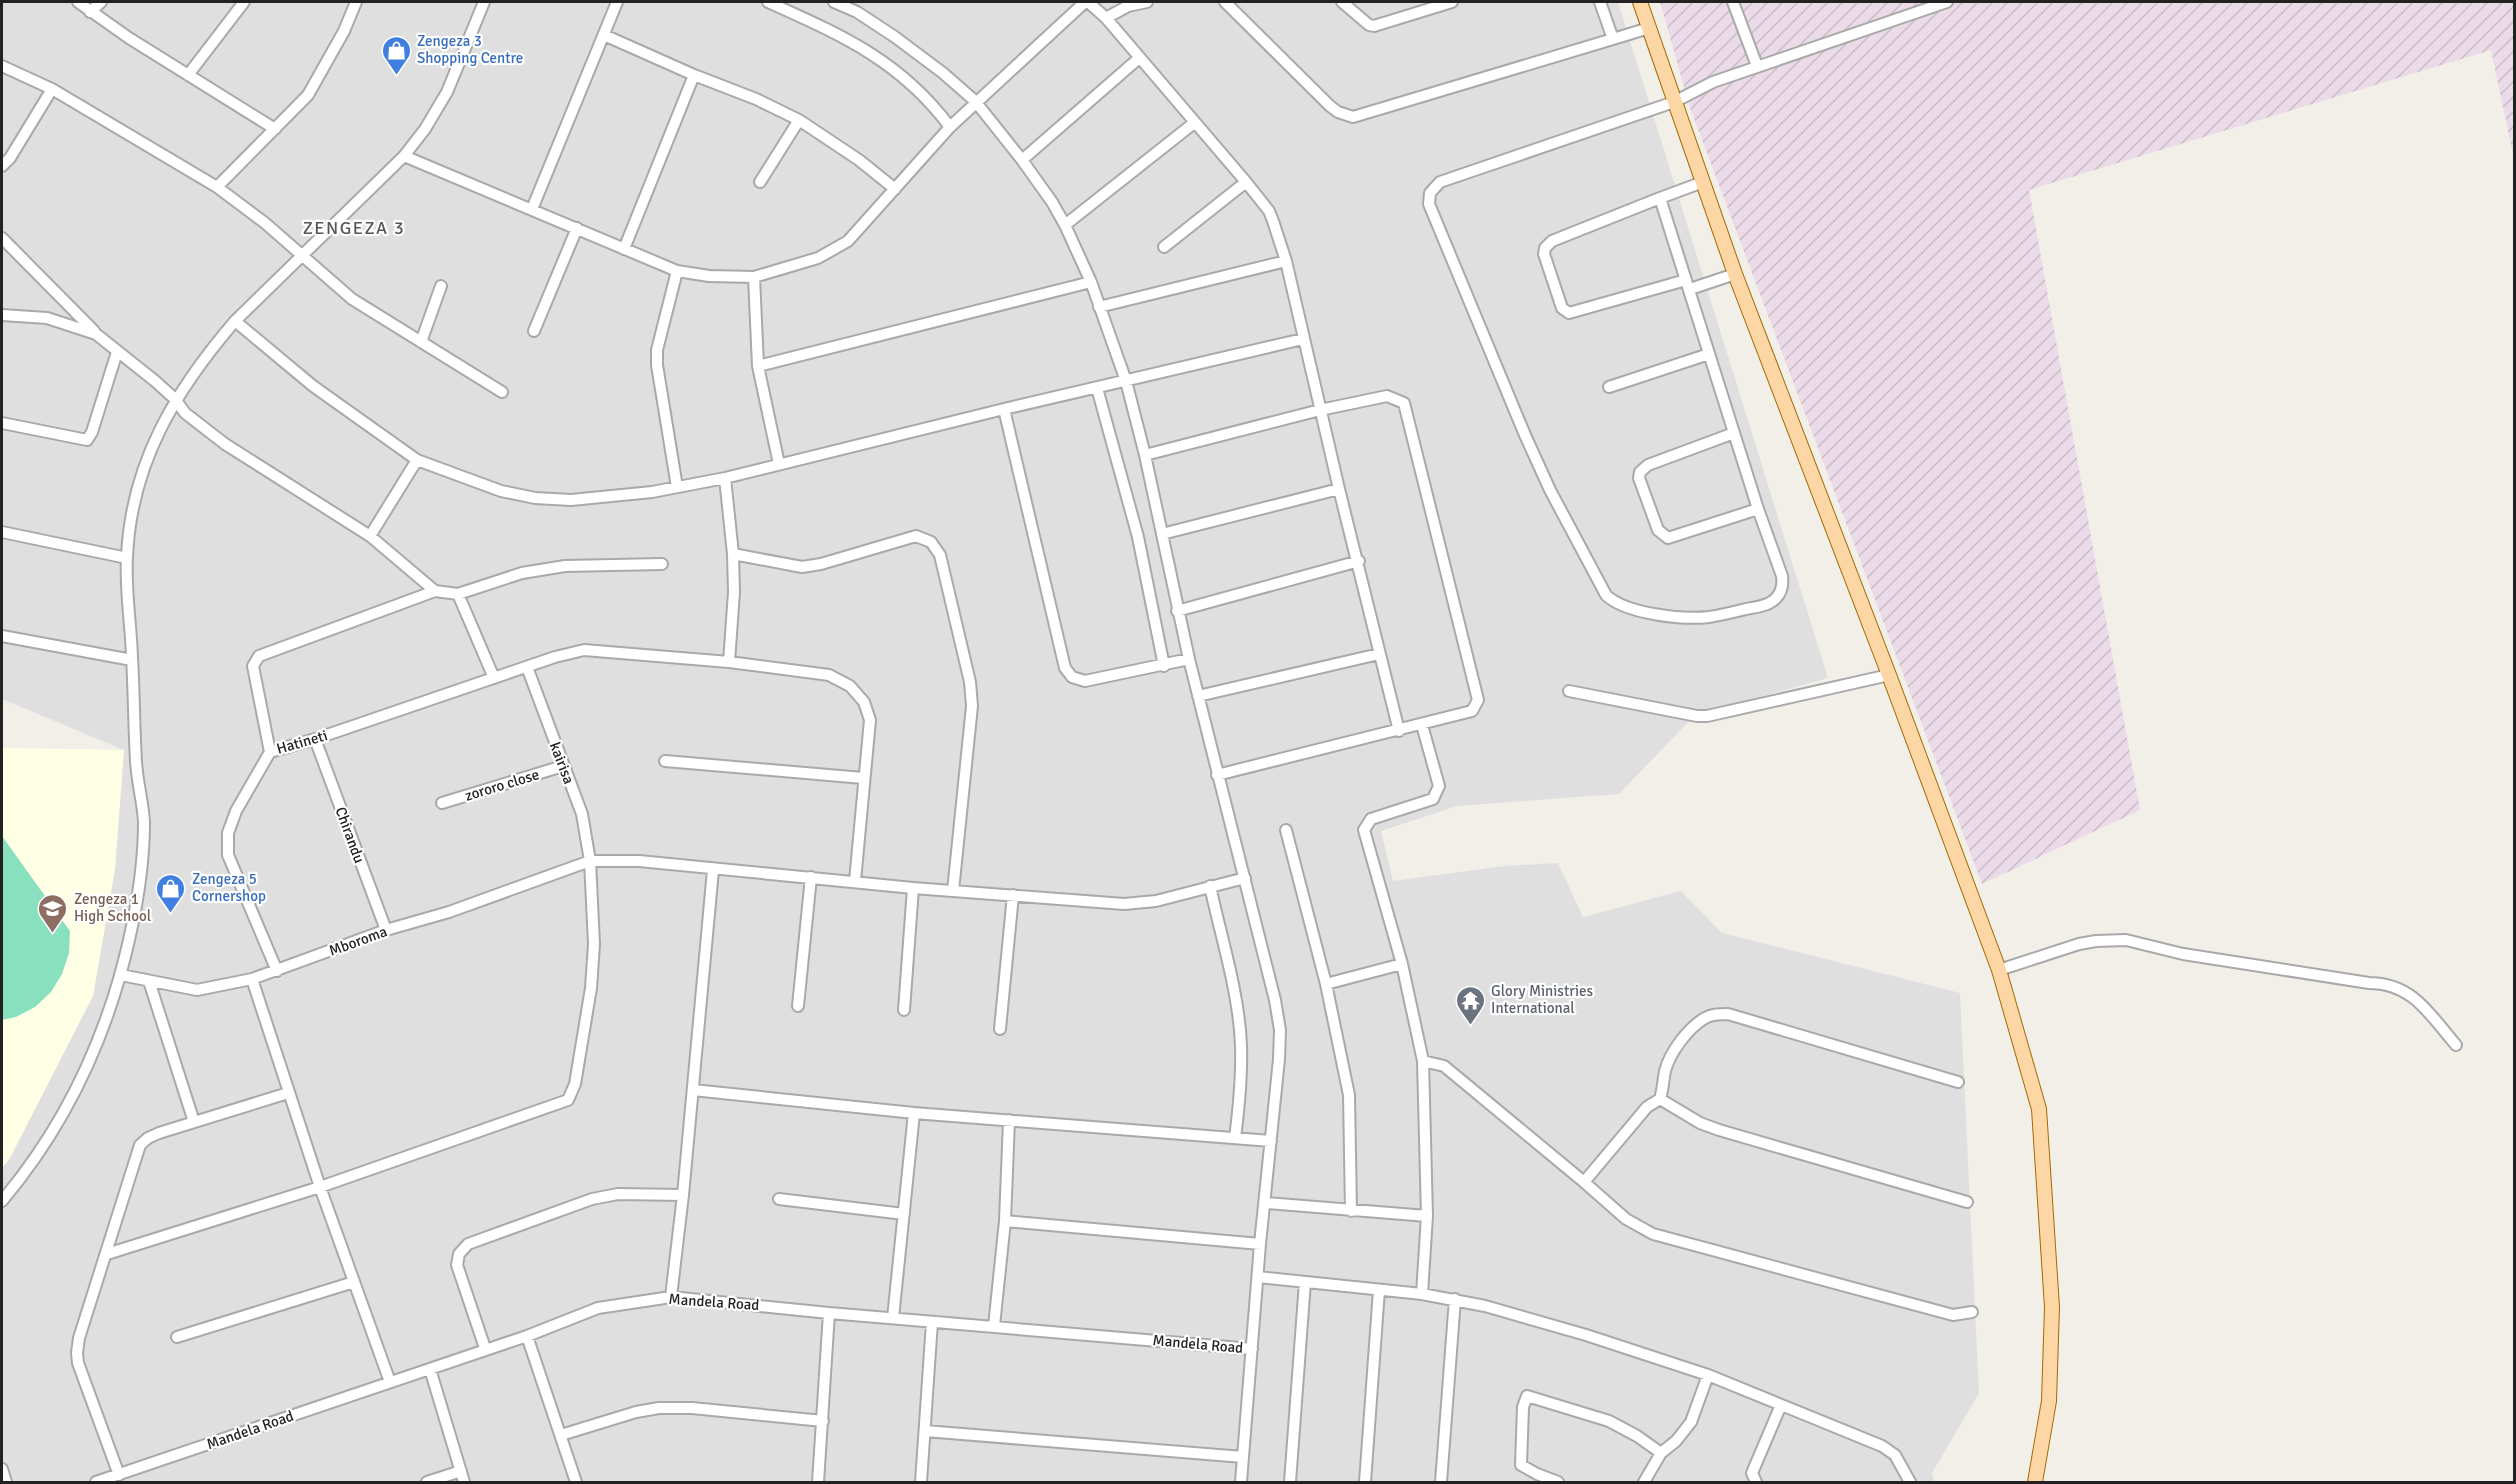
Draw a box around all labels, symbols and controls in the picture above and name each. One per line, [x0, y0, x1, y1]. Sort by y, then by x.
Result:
place label: Zengeza 3 Shopping Centre [417, 32, 523, 67]
shop icon: Zengeza 3 Shopping Centre [380, 34, 412, 76]
district label: ZENGEZA 3 [303, 217, 405, 239]
street label: Hatineti [274, 726, 330, 758]
street label: kairisa [546, 740, 578, 786]
street label: zororo close [463, 765, 541, 805]
street label: Chirandu [332, 804, 368, 866]
place label: Zengeza 5 Cornershop [192, 870, 266, 905]
shop icon: Zengeza 5 Cornershop [155, 872, 187, 914]
place label: Zengeza 1 High School [74, 890, 151, 925]
school or university icon: Zengeza 1 High School [37, 892, 69, 934]
street label: Mboroma [327, 922, 389, 960]
place label: Glory Ministries International [1491, 982, 1594, 1017]
temple icon: Glory Ministries International [1454, 984, 1486, 1026]
street label: Mandela Road [668, 1290, 760, 1314]
street label: Mandela Road [1152, 1331, 1244, 1357]
street label: Mandela Road [204, 1407, 296, 1453]

